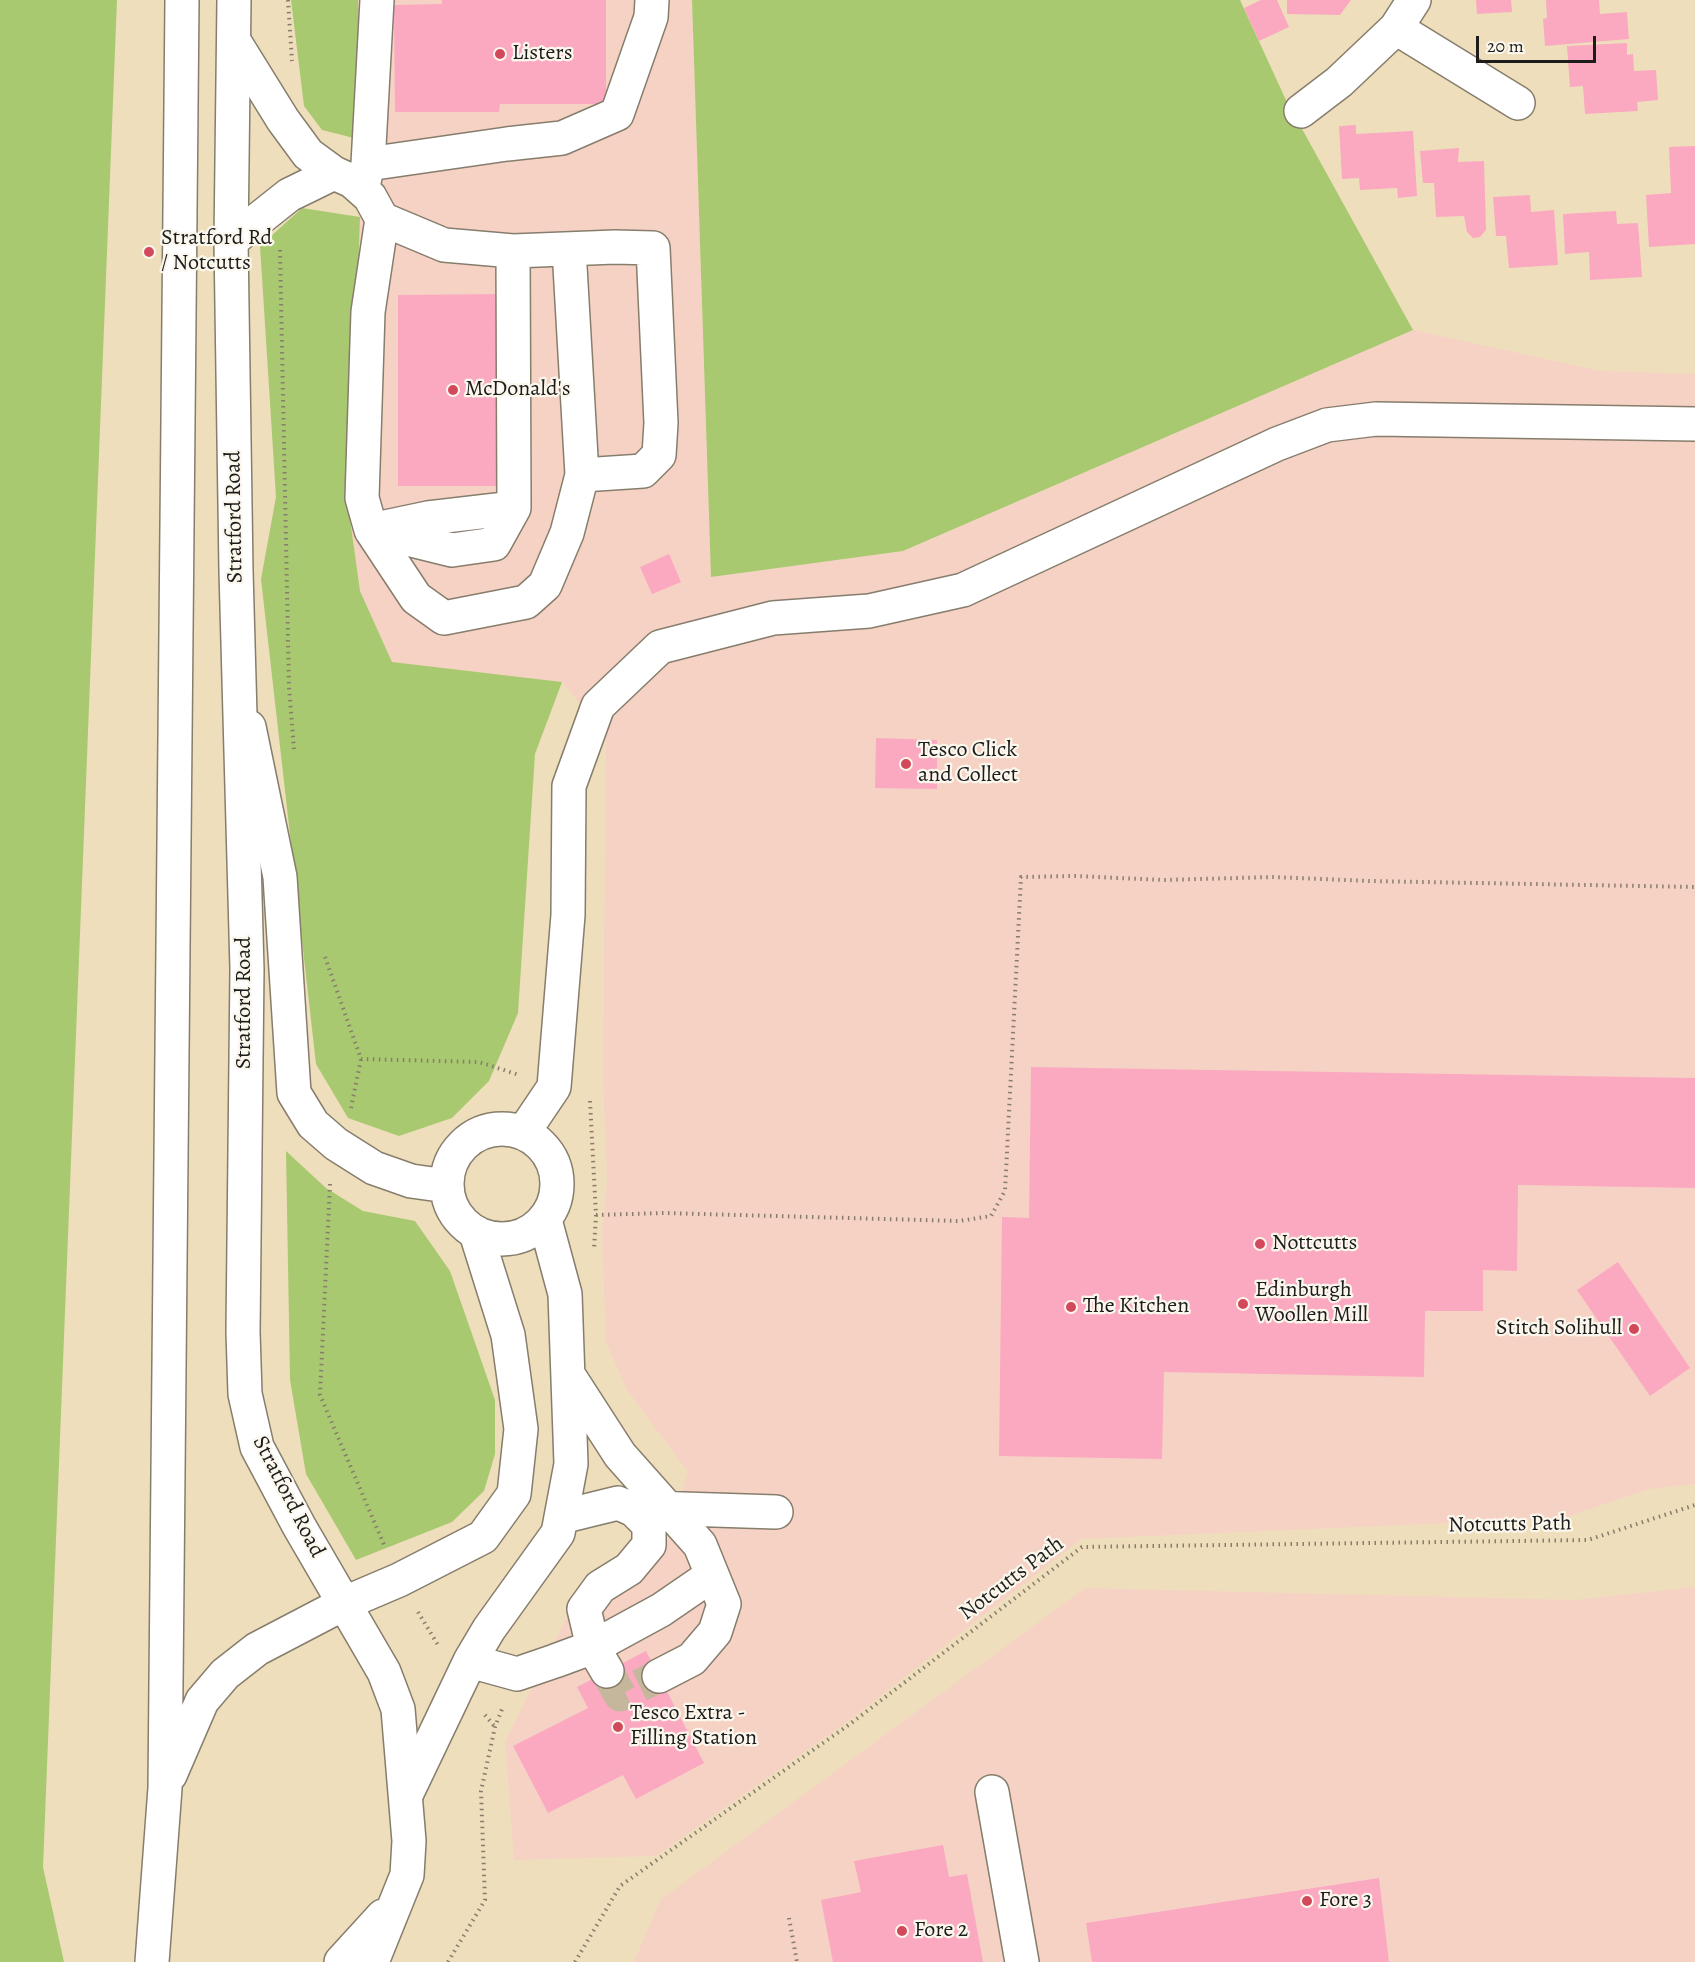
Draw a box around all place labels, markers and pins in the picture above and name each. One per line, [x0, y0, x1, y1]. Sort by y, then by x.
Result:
place label: Listers [512, 41, 573, 67]
marker: Listers [493, 47, 507, 61]
place label: Stratford Rd / Notcutts [161, 226, 272, 278]
marker: Stratford Rd / Notcutts [142, 245, 156, 259]
place label: McDonald's [465, 377, 570, 403]
marker: McDonald's [446, 383, 460, 397]
place label: Tesco Click and Collect [918, 738, 1018, 790]
marker: Tesco Click and Collect [899, 757, 913, 771]
place label: Nottcutts [1272, 1231, 1357, 1257]
marker: Nottcutts [1253, 1237, 1267, 1251]
place label: Edinburgh Woollen Mill [1255, 1278, 1368, 1330]
place label: The Kitchen [1083, 1294, 1189, 1320]
marker: Edinburgh Woollen Mill [1236, 1297, 1250, 1311]
marker: The Kitchen [1064, 1300, 1078, 1314]
place label: Stitch Solihull [1496, 1316, 1622, 1342]
marker: Stitch Solihull [1627, 1322, 1641, 1336]
place label: Tesco Extra - Filling Station [630, 1701, 757, 1753]
marker: Tesco Extra - Filling Station [611, 1720, 625, 1734]
place label: Fore 3 [1319, 1888, 1372, 1914]
marker: Fore 3 [1300, 1894, 1314, 1908]
place label: Fore 2 [914, 1918, 968, 1944]
marker: Fore 2 [895, 1924, 909, 1938]

